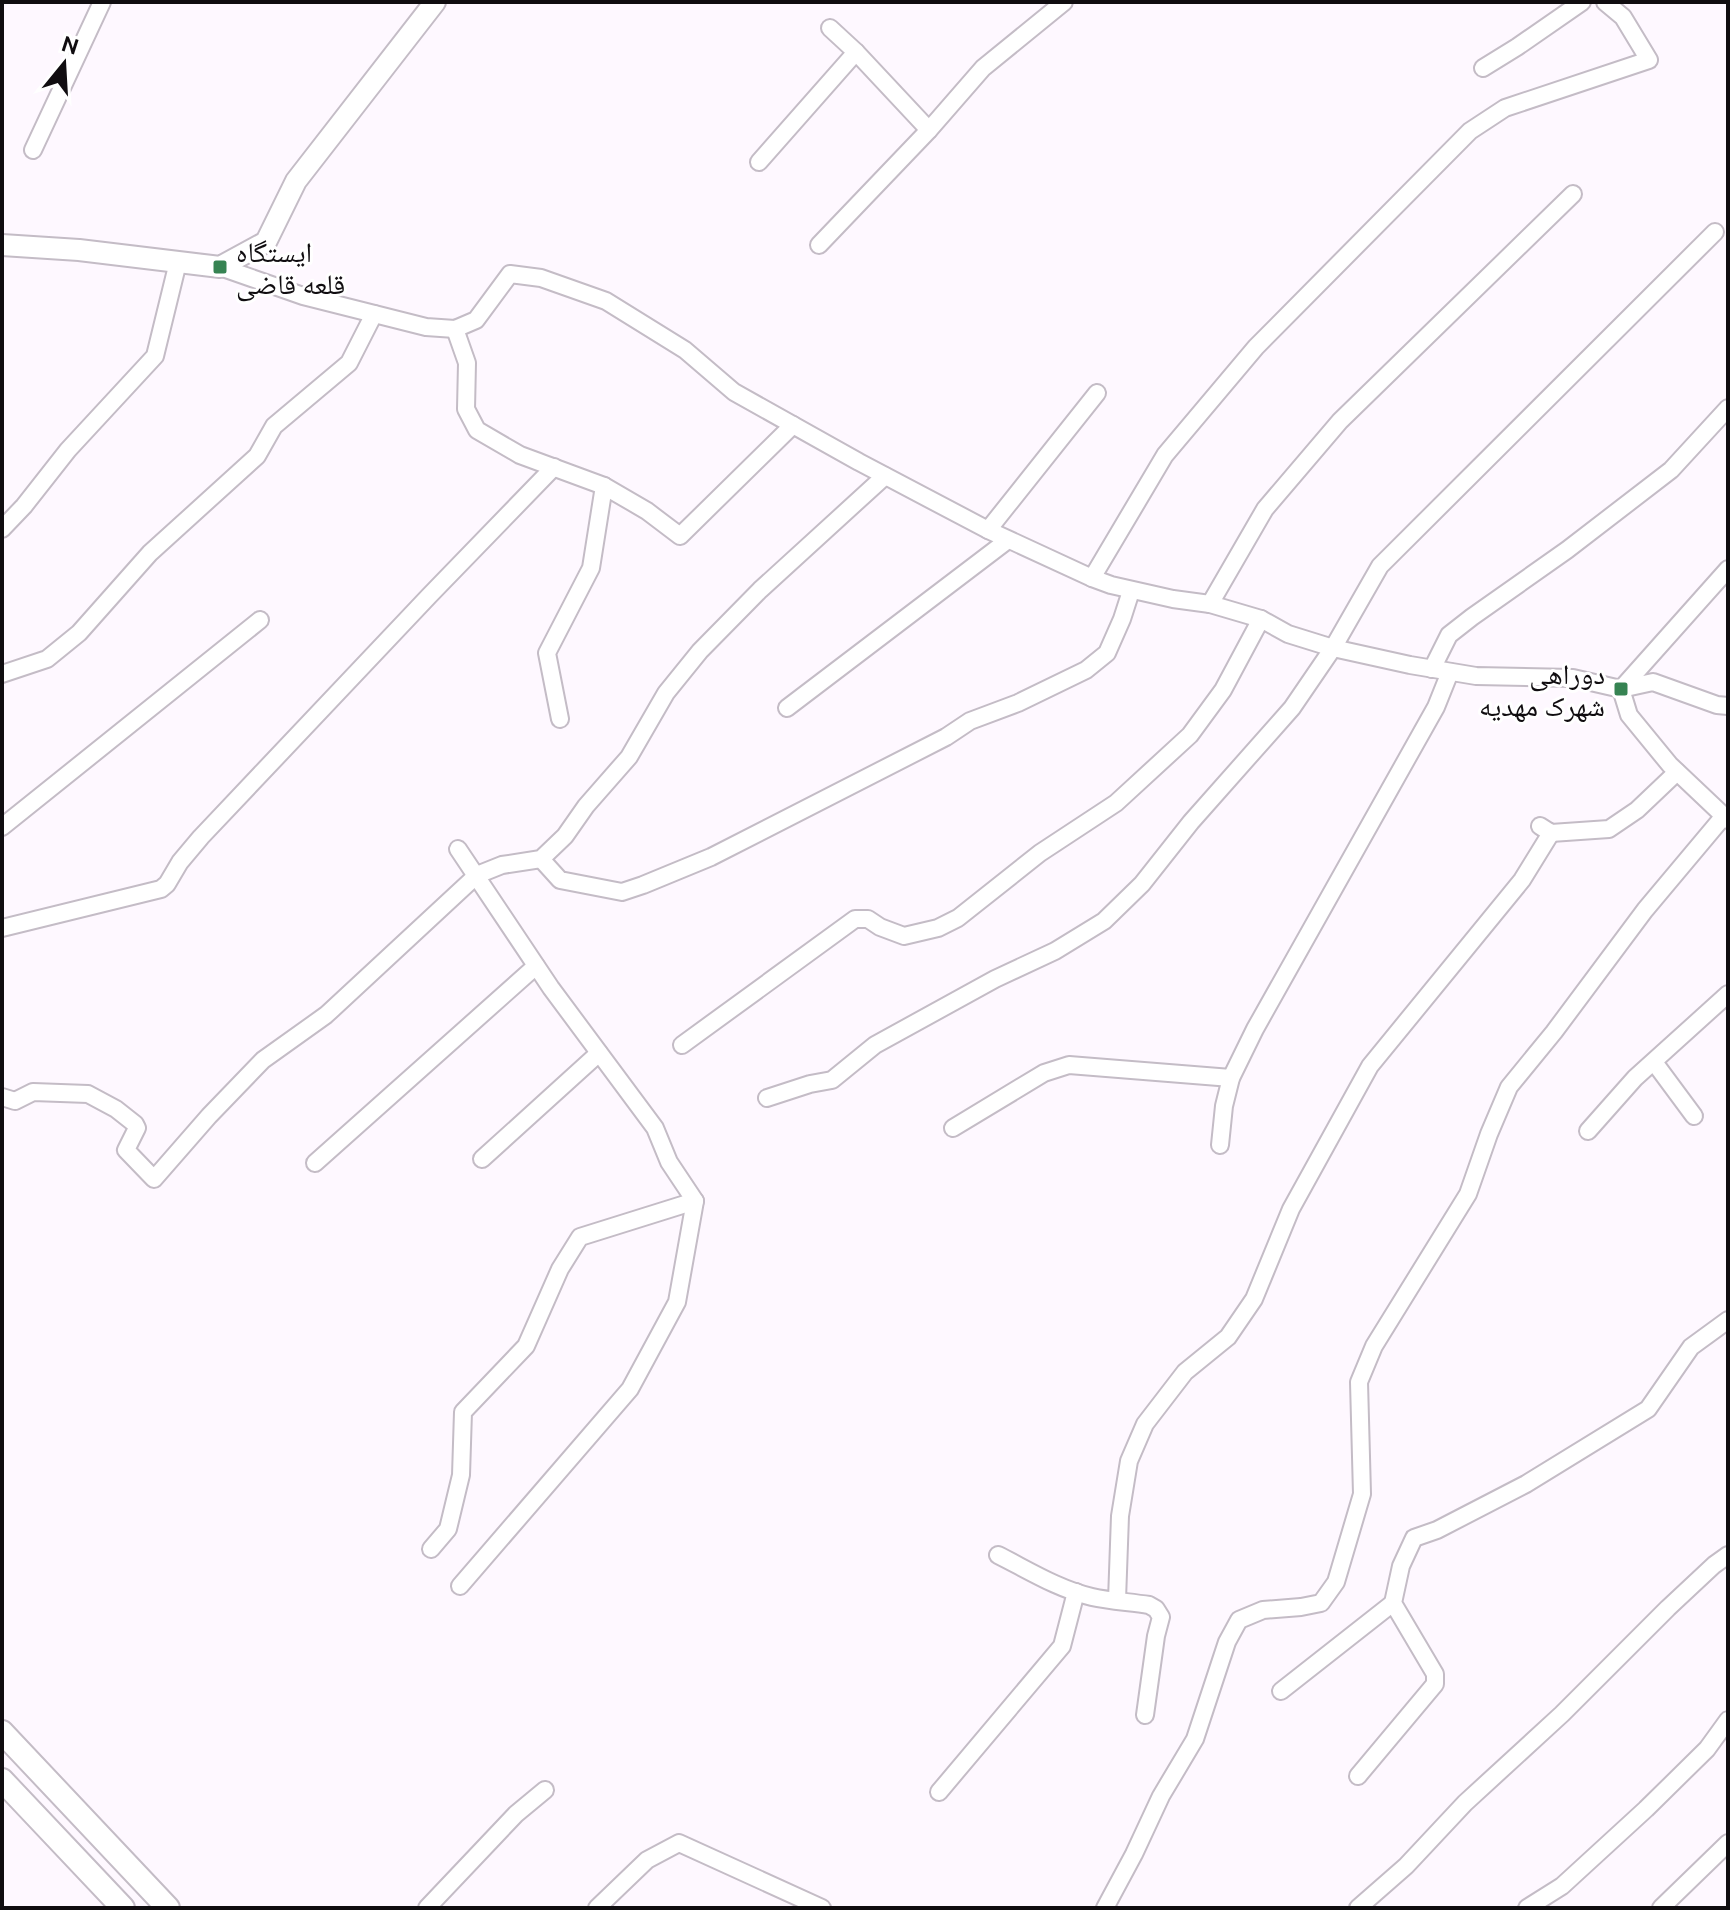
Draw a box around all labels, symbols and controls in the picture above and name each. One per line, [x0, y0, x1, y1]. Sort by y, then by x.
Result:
north arrow [24, 24, 104, 104]
text: N [59, 30, 82, 59]
place label: ایستگاه قلعه قاضی [236, 236, 345, 302]
marker: ایستگاه قلعه قاضی [211, 258, 229, 276]
place label: دوراهی شهرک مهدیه [1479, 658, 1605, 722]
marker: دوراهی شهرک مهدیه [1612, 680, 1630, 698]

